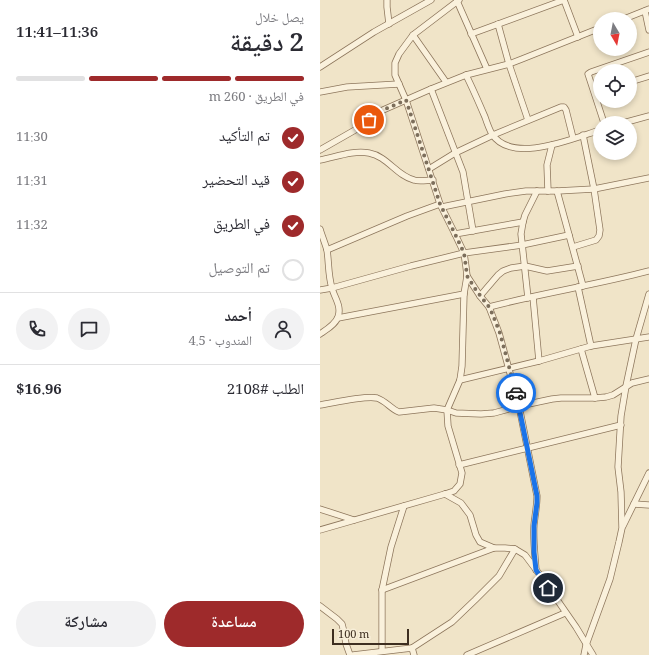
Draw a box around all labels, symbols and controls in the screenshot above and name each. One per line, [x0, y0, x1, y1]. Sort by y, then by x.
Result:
text: يصل خلال [255, 8, 304, 30]
north arrow [593, 12, 637, 56]
map controls [593, 12, 637, 160]
text: 11:36–11:41 [16, 21, 98, 47]
text: 2 دقيقة [230, 23, 304, 67]
button: locate [593, 64, 637, 108]
text: في الطريق · 260 m [209, 87, 304, 109]
pin [352, 103, 386, 137]
icon: bag [358, 109, 380, 131]
button: layers [593, 116, 637, 160]
text: تم التأكيد [219, 125, 270, 151]
text: 11:30 [16, 127, 48, 149]
icon: check [282, 127, 304, 149]
text: قيد التحضير [203, 169, 270, 195]
text: 11:31 [16, 171, 48, 193]
icon: check [282, 171, 304, 193]
text: في الطريق [213, 213, 270, 239]
text: 11:32 [16, 215, 48, 237]
icon: check [282, 215, 304, 237]
text: تم التوصيل [208, 257, 270, 283]
text: أحمد [225, 305, 252, 331]
button: phone [16, 308, 58, 350]
button: chat [68, 308, 110, 350]
button: person [262, 308, 304, 350]
text: المندوب · 4.5 [188, 331, 252, 353]
courier [496, 373, 536, 413]
text: $16.96 [16, 378, 62, 404]
text: الطلب #2108 [227, 378, 304, 404]
icon: car [505, 382, 527, 404]
pin [531, 571, 565, 605]
icon: home [537, 577, 559, 599]
button: مشاركة [16, 601, 156, 647]
button: مساعدة [164, 601, 304, 647]
text: 100 m [338, 626, 369, 645]
scale bar [332, 627, 409, 646]

